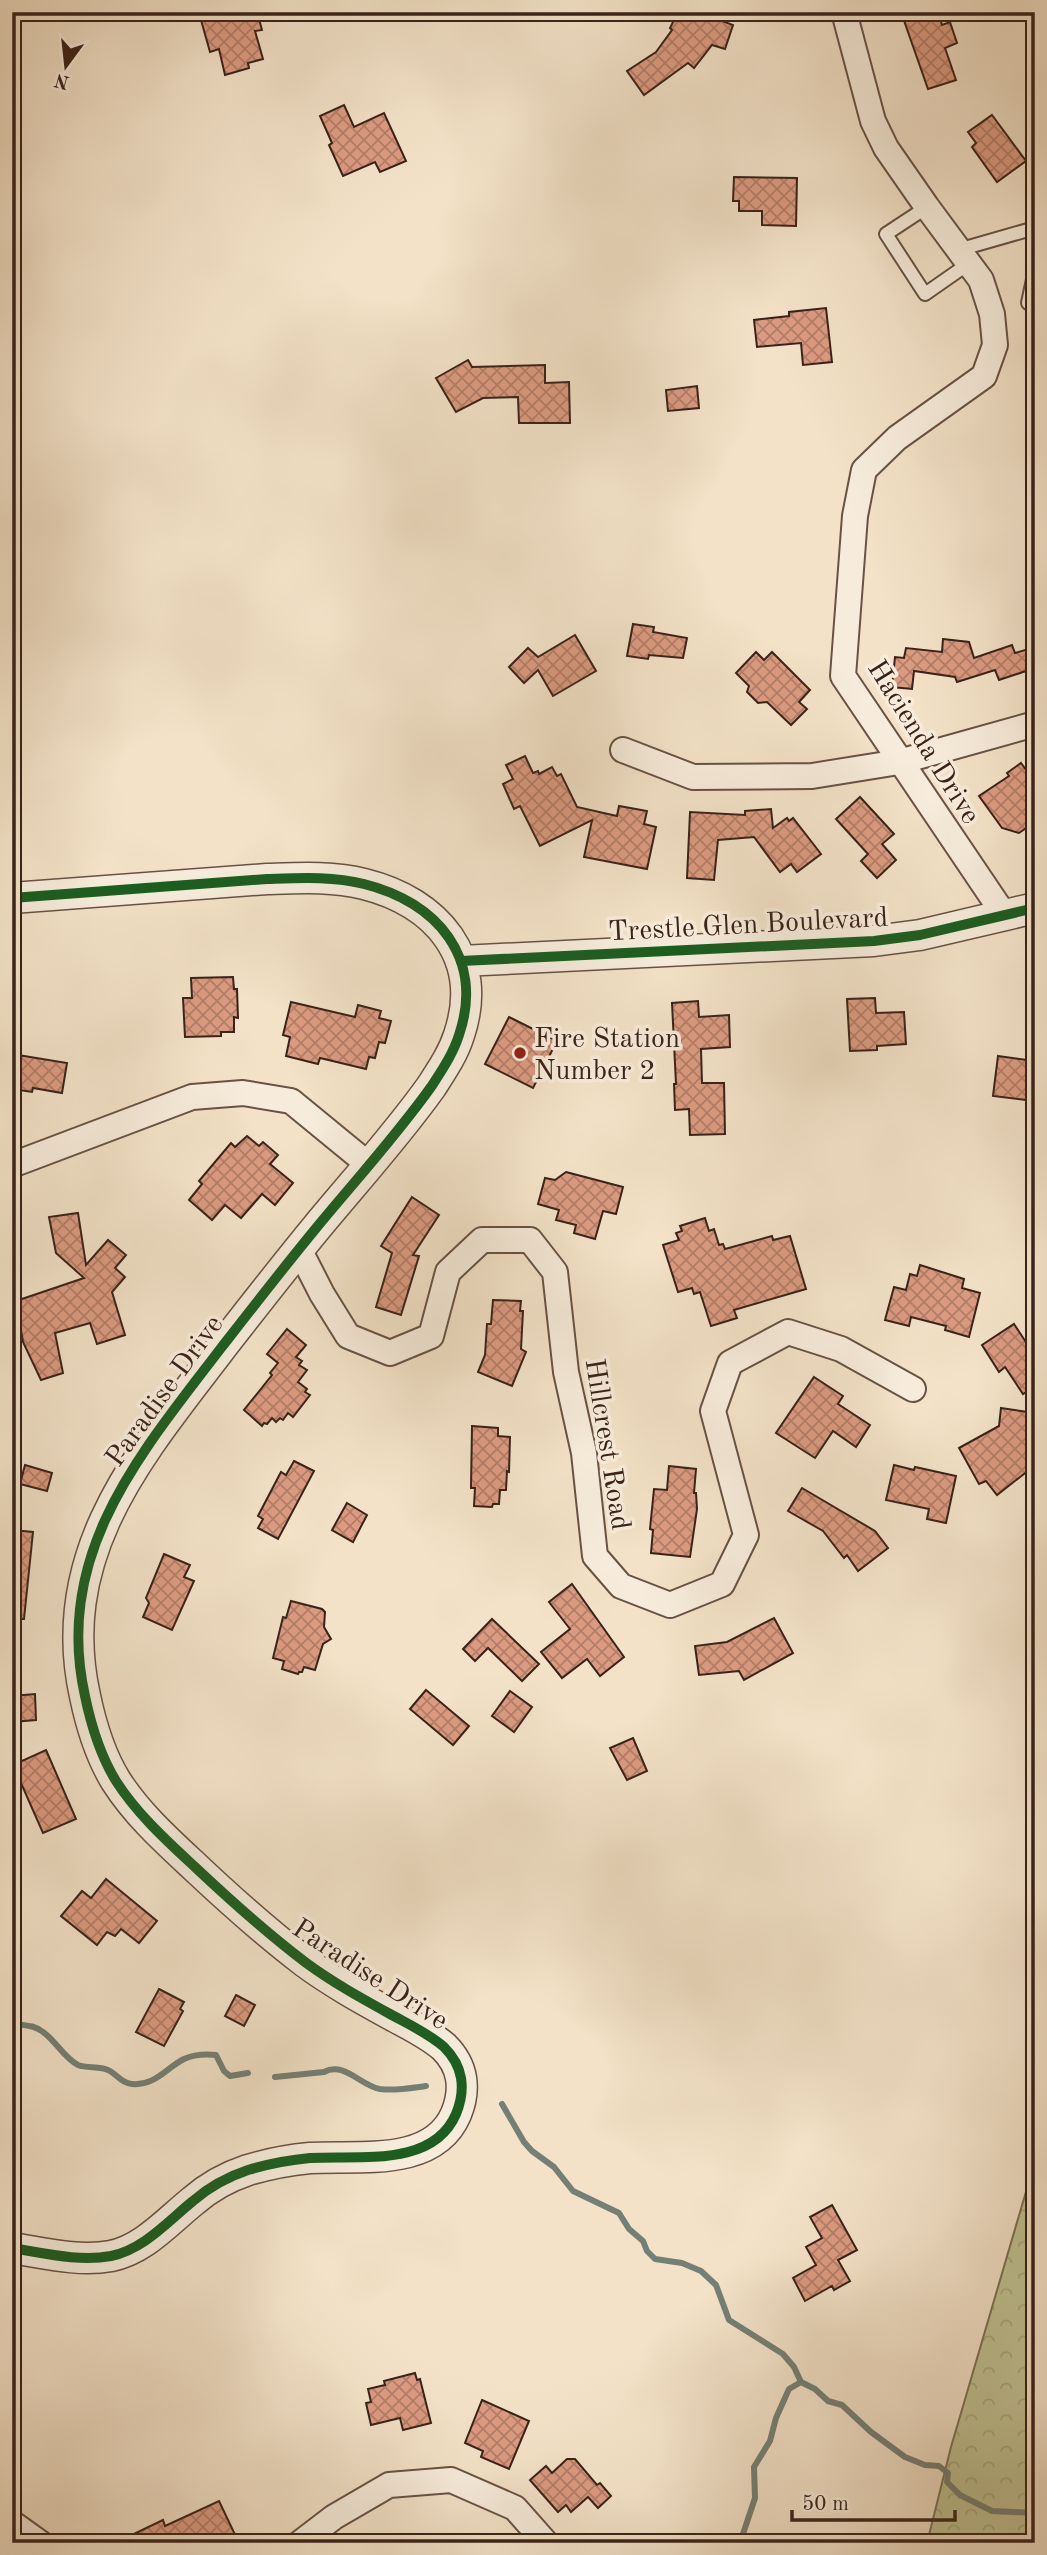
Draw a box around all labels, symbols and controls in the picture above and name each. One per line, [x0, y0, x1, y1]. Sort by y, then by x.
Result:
north arrow [32, 32, 102, 102]
text: N [52, 69, 72, 91]
street label: Hacienda Drive [861, 656, 984, 829]
street label: Trestle Glen Boulevard [607, 905, 889, 947]
place label: Fire Station Number 2 [534, 1026, 680, 1086]
marker: Fire Station Number 2 [512, 1045, 528, 1061]
street label: Paradise Drive [101, 1311, 229, 1473]
street label: Hillcrest Road [579, 1357, 633, 1532]
street label: Paradise Drive [287, 1915, 452, 2036]
scale bar [792, 2478, 954, 2522]
text: 50 m [802, 2494, 849, 2515]

